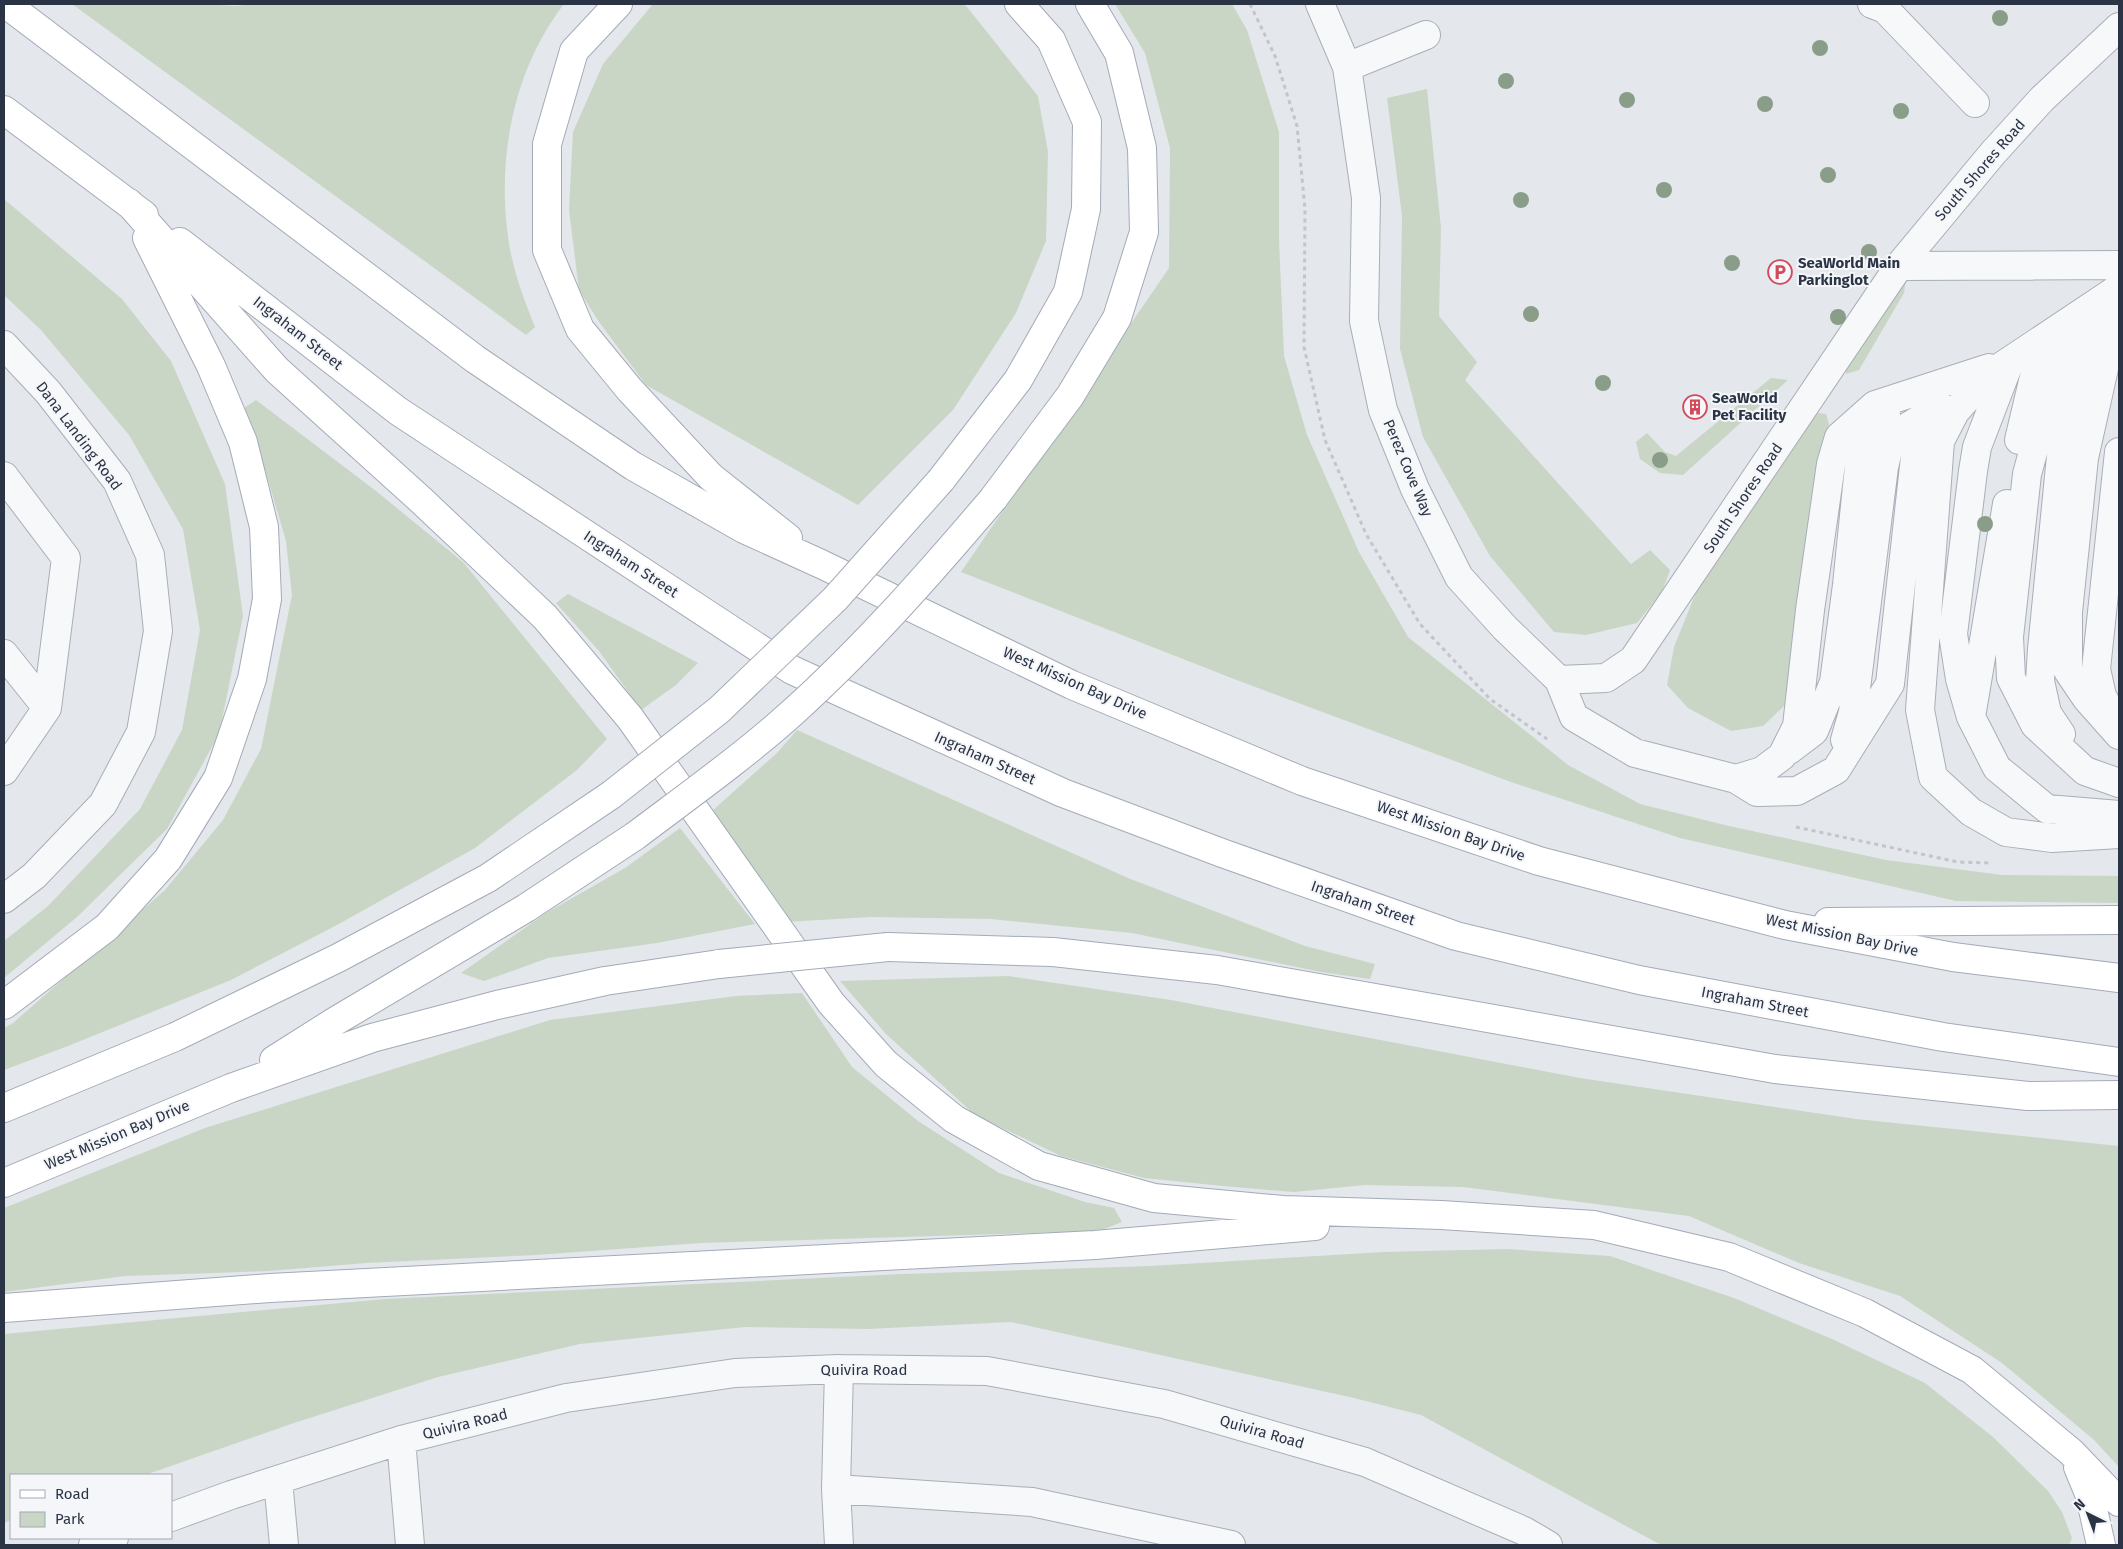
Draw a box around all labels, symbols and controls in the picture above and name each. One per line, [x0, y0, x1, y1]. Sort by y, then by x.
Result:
street label: South Shores Road [1931, 116, 2029, 224]
place label: SeaWorld Main Parkinglot [1798, 254, 1900, 289]
parking icon: SeaWorld Main Parkinglot [1767, 259, 1793, 285]
street label: Ingraham Street [250, 292, 347, 374]
street label: Dana Landing Road [32, 378, 126, 494]
place label: SeaWorld Pet Facility [1712, 389, 1787, 424]
building icon: SeaWorld Pet Facility [1682, 394, 1708, 420]
street label: Perez Cove Way [1379, 417, 1437, 520]
street label: South Shores Road [1700, 440, 1786, 556]
street label: Ingraham Street [580, 527, 682, 602]
street label: West Mission Bay Drive [1000, 643, 1150, 723]
street label: Ingraham Street [932, 728, 1039, 789]
street label: West Mission Bay Drive [1374, 797, 1528, 865]
street label: Ingraham Street [1309, 877, 1418, 929]
street label: West Mission Bay Drive [1764, 910, 1920, 960]
street label: Ingraham Street [1700, 983, 1811, 1021]
street label: West Mission Bay Drive [42, 1096, 192, 1174]
street label: Quivira Road [821, 1361, 907, 1379]
street label: Quivira Road [421, 1405, 509, 1443]
street label: Quivira Road [1218, 1411, 1306, 1453]
legend [10, 1474, 172, 1539]
text: Road [55, 1485, 90, 1503]
north arrow [2063, 1489, 2113, 1539]
text: N [2070, 1495, 2089, 1514]
text: Park [55, 1510, 85, 1528]

